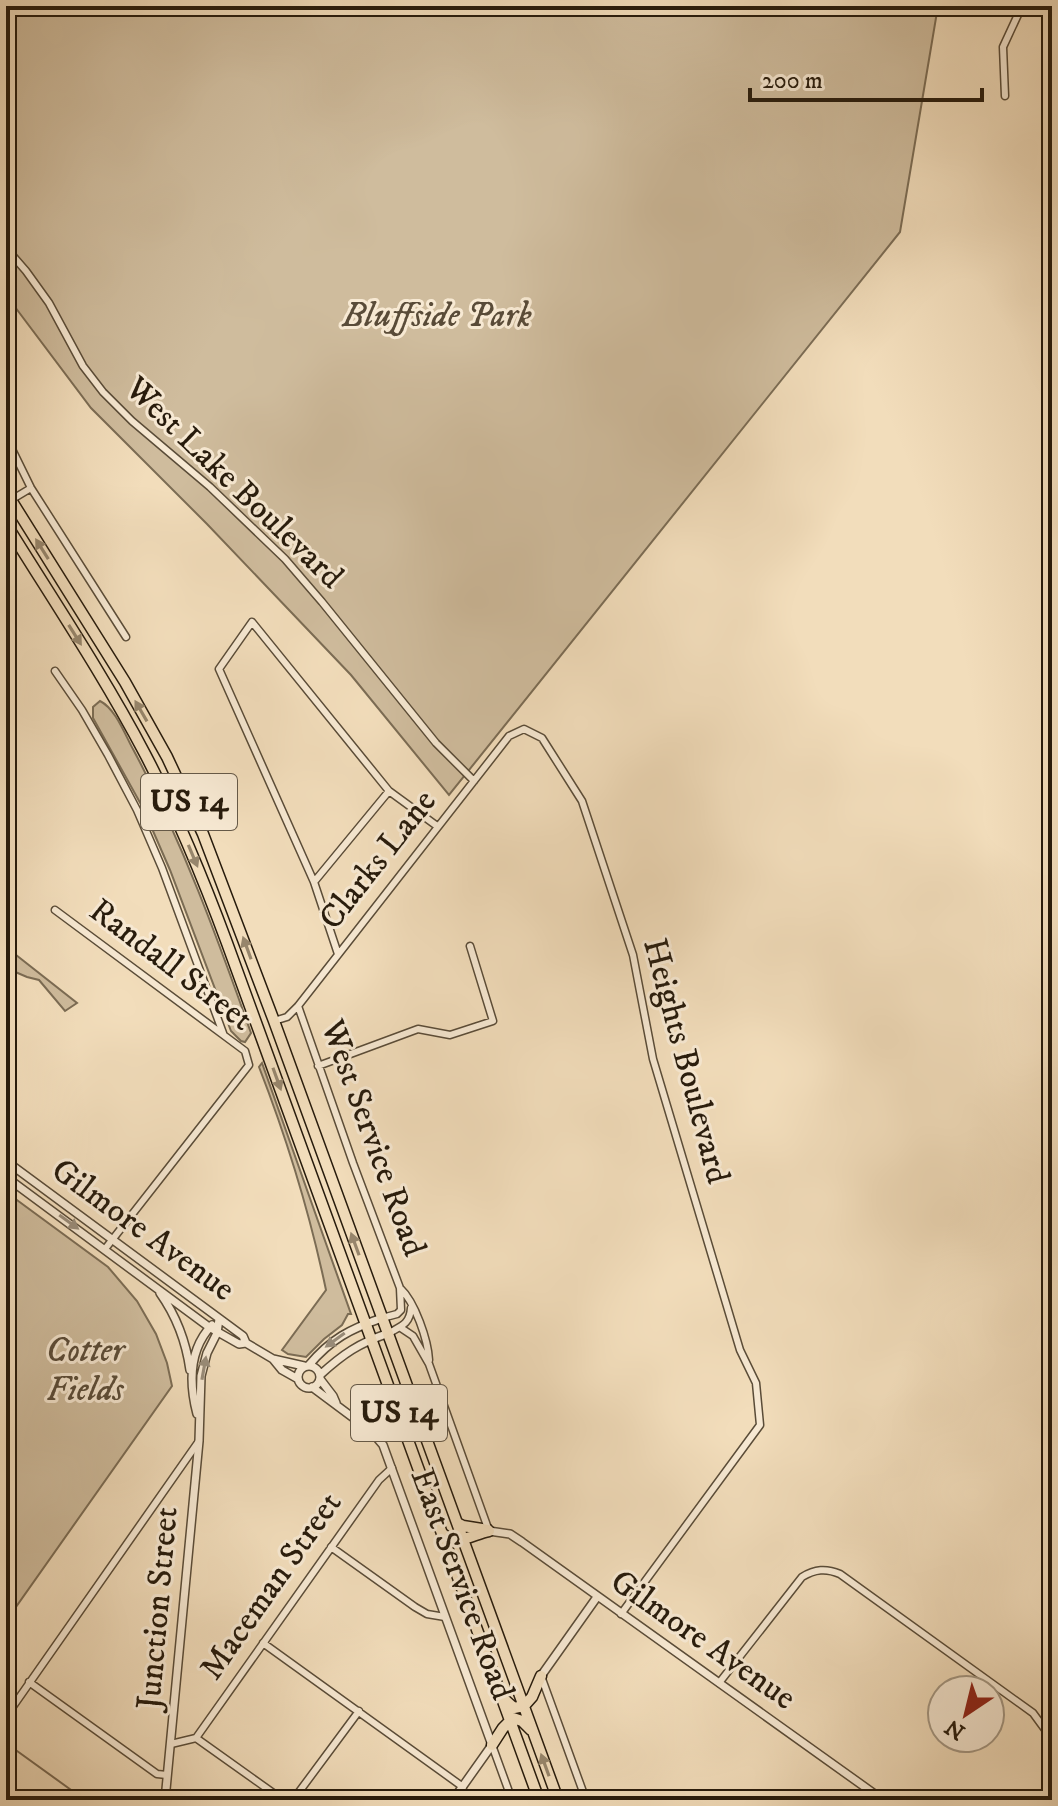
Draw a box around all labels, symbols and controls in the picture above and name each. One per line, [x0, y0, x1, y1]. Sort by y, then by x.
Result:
scale bar [750, 52, 982, 102]
text: 200 m [762, 66, 823, 96]
park label: Bluffside Park [341, 295, 532, 337]
street label: West Lake Boulevard [115, 367, 352, 598]
one-way arrow [34, 538, 49, 559]
one-way arrow [68, 624, 82, 646]
one-way arrow [134, 700, 148, 722]
road number: US 14 [141, 774, 237, 830]
street label: Clarks Lane [310, 782, 446, 938]
one-way arrow [187, 844, 200, 868]
street label: Randall Street [81, 890, 261, 1040]
street label: Heights Boulevard [633, 934, 739, 1188]
one-way arrow [240, 935, 253, 959]
street label: West Service Road [310, 1013, 435, 1262]
one-way arrow [271, 1068, 283, 1092]
street label: Gilmore Avenue [43, 1149, 243, 1311]
one-way arrow [59, 1214, 79, 1230]
one-way arrow [349, 1232, 361, 1256]
park label: Cotter Fields [46, 1330, 127, 1411]
one-way arrow [324, 1332, 345, 1348]
one-way arrow [198, 1356, 210, 1381]
road number: US 14 [351, 1385, 447, 1441]
street label: East Service Road [401, 1463, 523, 1705]
street label: Maceman Street [191, 1484, 351, 1688]
street label: Junction Street [128, 1505, 188, 1714]
street label: Gilmore Avenue [602, 1561, 804, 1719]
north arrow [926, 1674, 1006, 1754]
text: N [940, 1713, 971, 1745]
one-way arrow [539, 1753, 551, 1777]

